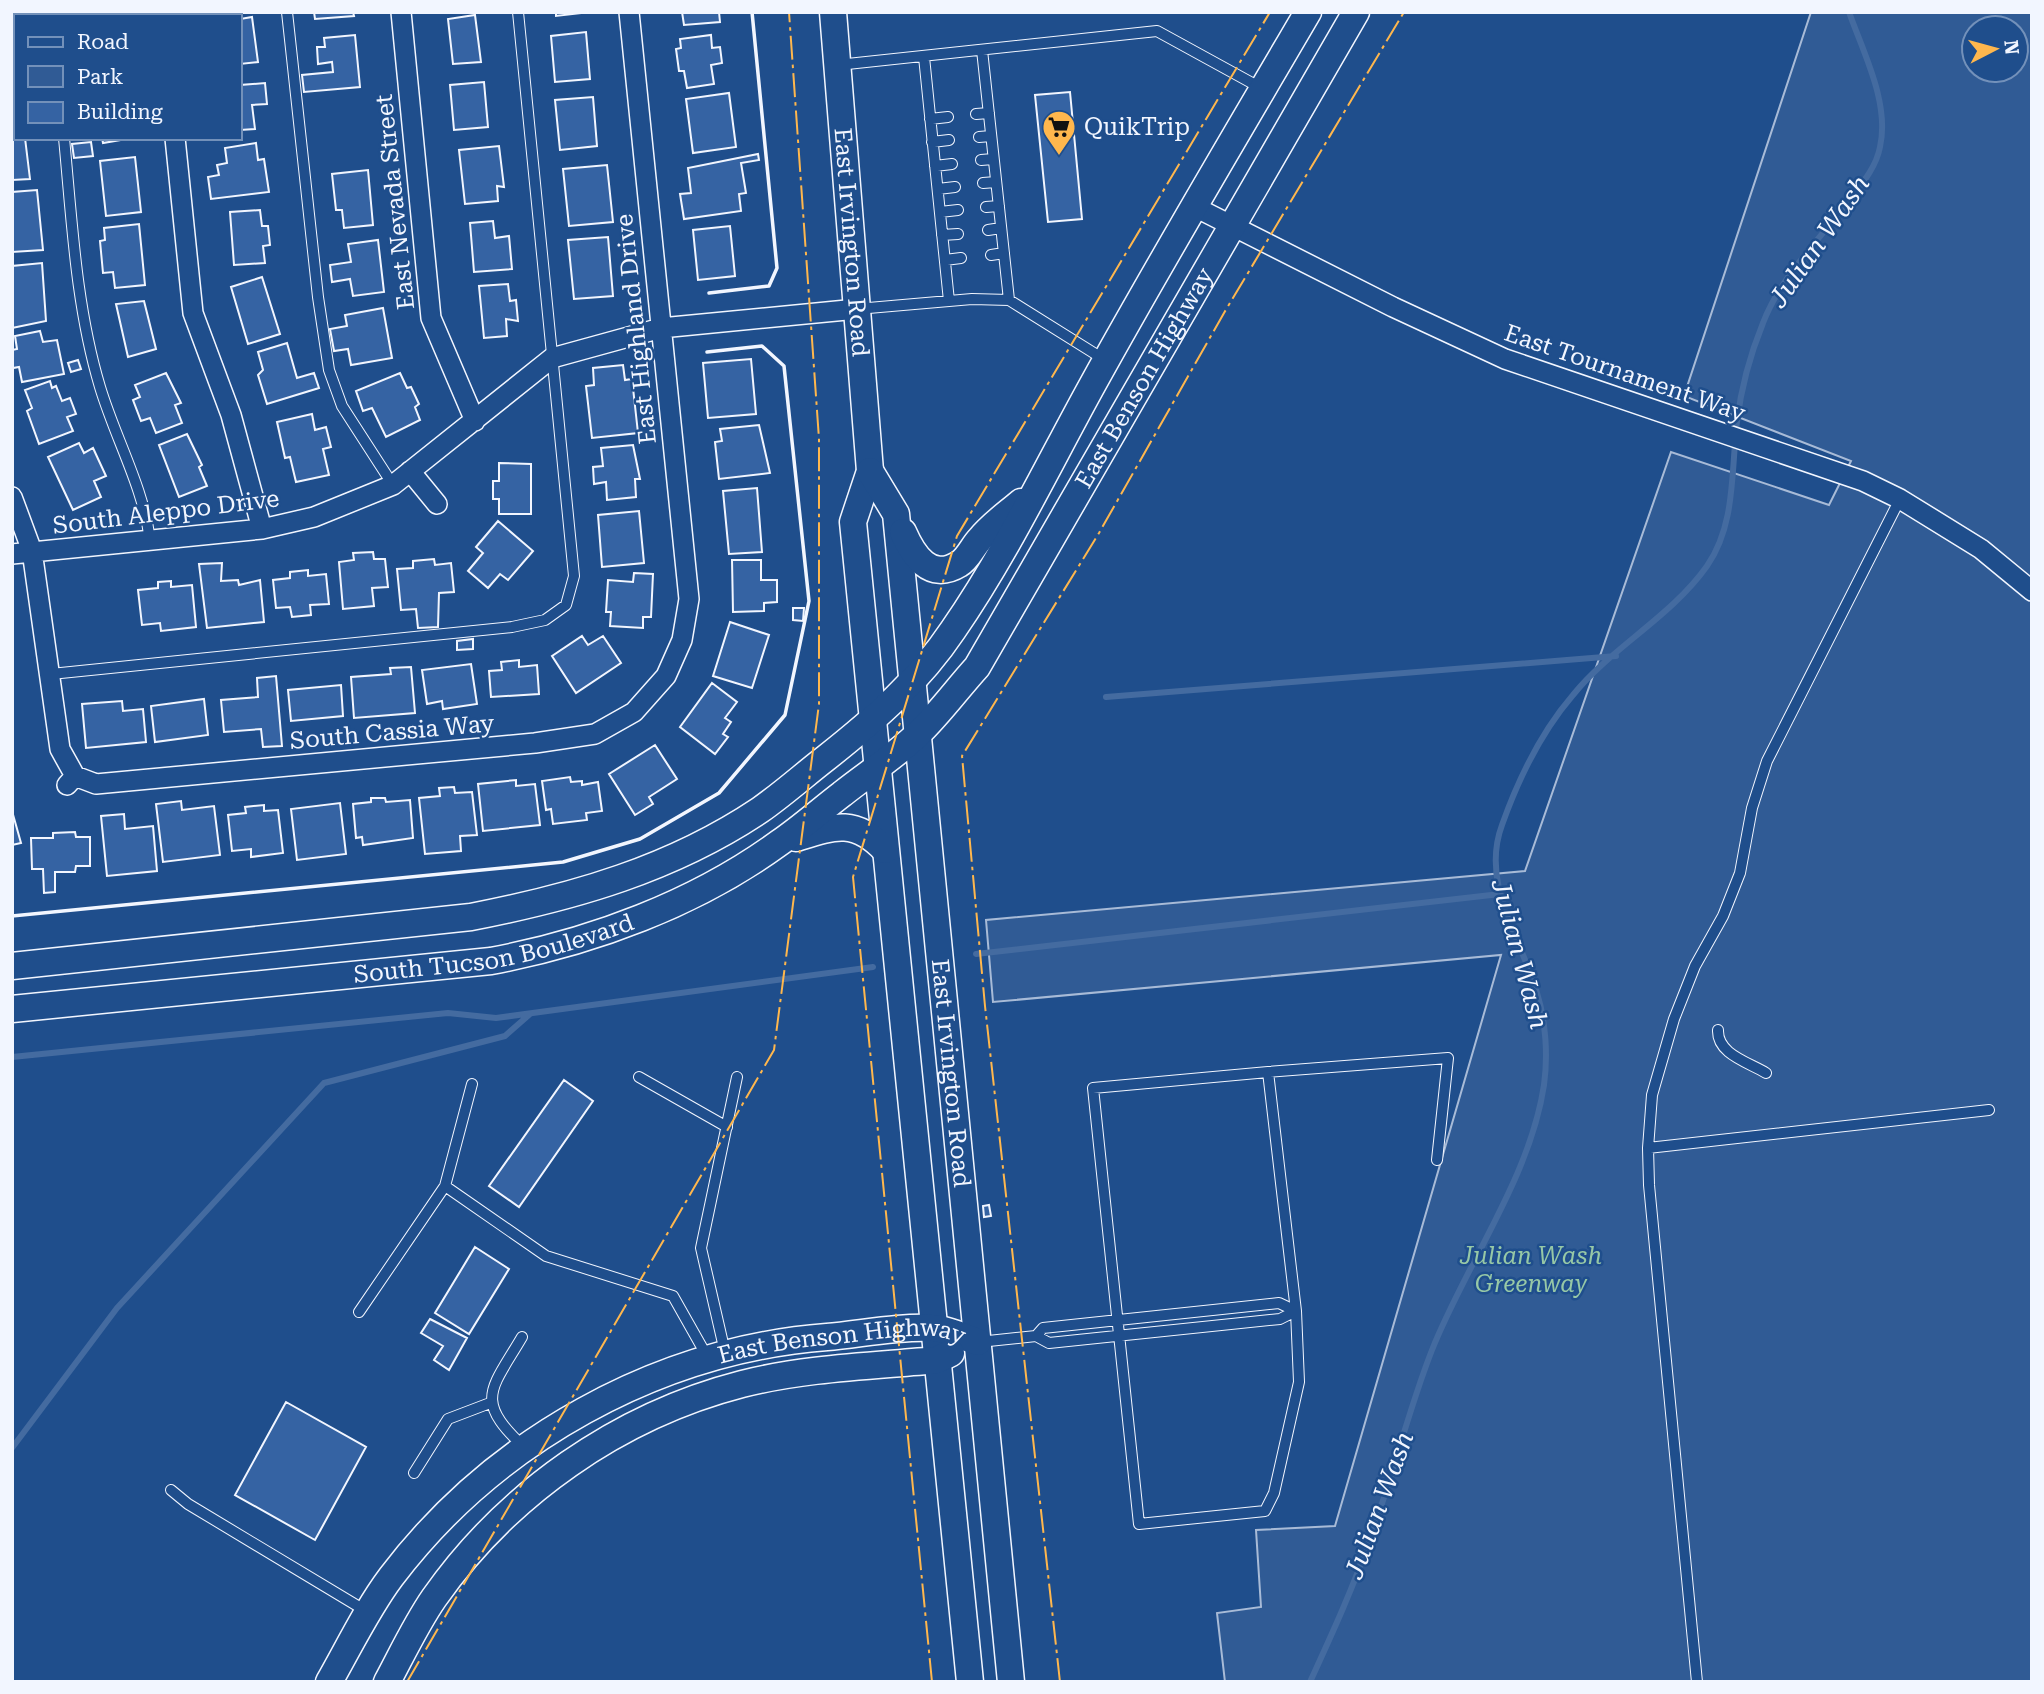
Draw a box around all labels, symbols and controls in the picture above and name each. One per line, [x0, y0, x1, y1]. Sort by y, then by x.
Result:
legend [14, 14, 242, 140]
north arrow [1960, 14, 2030, 84]
text: Road [77, 30, 129, 54]
text: N [1999, 39, 2024, 56]
text: Park [77, 65, 123, 89]
street label: East Nevada Street [370, 93, 420, 311]
text: Building [77, 100, 163, 124]
supermarket icon: QuikTrip [1040, 108, 1078, 157]
place label: QuikTrip [1084, 113, 1190, 141]
street label: East Irvington Road [828, 127, 875, 358]
water label: Julian Wash [1762, 169, 1875, 314]
street label: East Highland Drive [610, 212, 662, 446]
street label: East Benson Highway [1069, 262, 1219, 493]
street label: East Tournament Way [1501, 319, 1750, 428]
street label: South Aleppo Drive [51, 484, 281, 540]
street label: South Cassia Way [289, 709, 496, 755]
water label: Julian Wash [1485, 875, 1554, 1032]
street label: South Tucson Boulevard [352, 908, 637, 989]
street label: East Irvington Road [926, 958, 976, 1189]
park label: Julian Wash Greenway [1459, 1242, 1602, 1298]
street label: East Benson Highway [715, 1313, 970, 1370]
water label: Julian Wash [1338, 1427, 1419, 1583]

